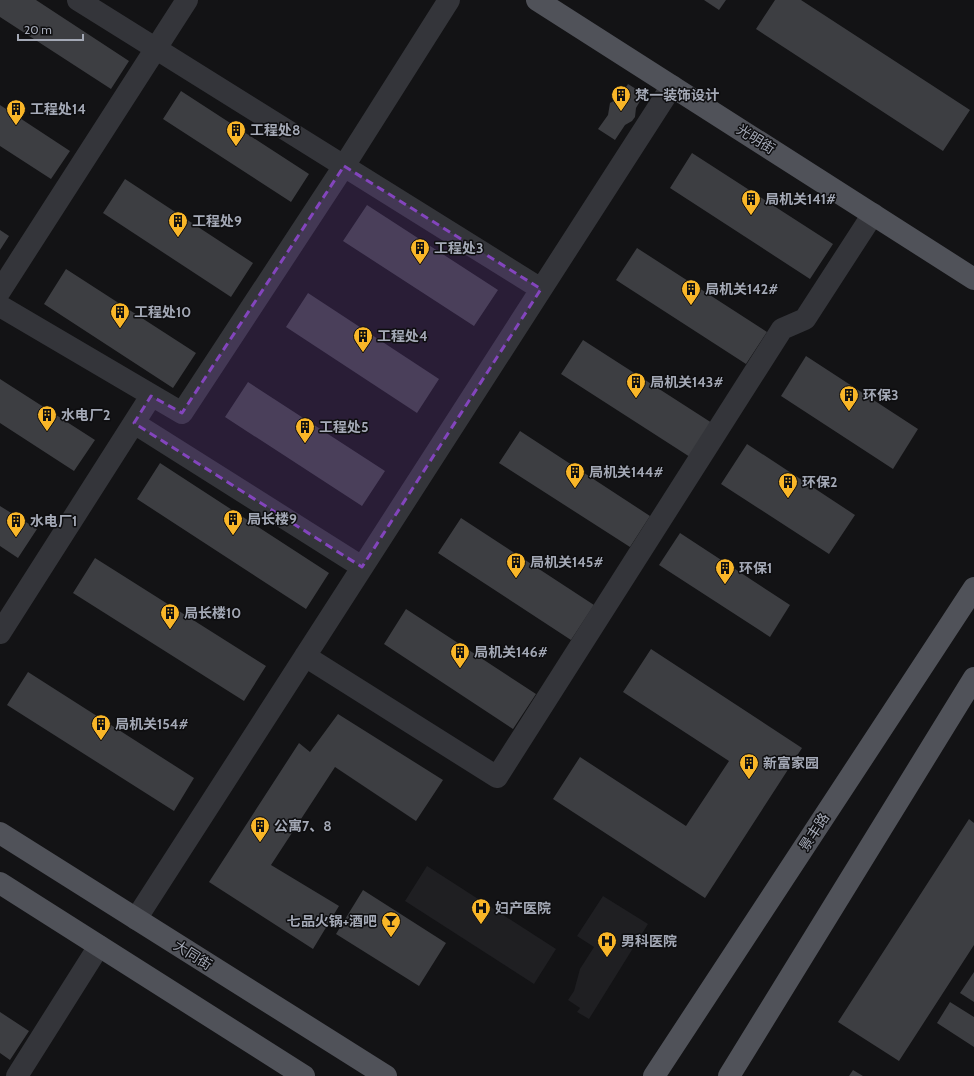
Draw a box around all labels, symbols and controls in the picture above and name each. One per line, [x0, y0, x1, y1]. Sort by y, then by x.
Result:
scale bar [18, 16, 83, 42]
text: 20 m [24, 22, 52, 37]
building icon: 梵一装饰设计 [610, 84, 632, 112]
place label: 梵一装饰设计 [635, 86, 719, 104]
building icon: 工程处14 [5, 98, 27, 126]
place label: 工程处14 [30, 100, 86, 118]
building icon: 工程处8 [225, 119, 247, 147]
street label: 光明街 [733, 120, 779, 158]
place label: 工程处8 [250, 121, 300, 139]
building icon: 局机关141# [740, 188, 762, 216]
place label: 局机关141# [765, 190, 836, 208]
building icon: 工程处9 [167, 210, 189, 238]
place label: 工程处9 [192, 212, 242, 230]
building icon: 工程处3 [409, 237, 431, 265]
place label: 工程处3 [434, 239, 484, 257]
building icon: 局机关142# [680, 278, 702, 306]
place label: 局机关142# [705, 280, 778, 298]
building icon: 工程处10 [109, 301, 131, 329]
place label: 工程处10 [134, 303, 191, 321]
building icon: 工程处4 [352, 325, 374, 353]
place label: 工程处4 [377, 327, 428, 345]
building icon: 局机关143# [625, 371, 647, 399]
place label: 局机关143# [650, 373, 723, 391]
building icon: 环保3 [838, 384, 860, 412]
place label: 环保3 [863, 386, 899, 404]
building icon: 水电厂2 [36, 404, 58, 432]
place label: 水电厂2 [61, 406, 110, 424]
building icon: 工程处5 [294, 416, 316, 444]
place label: 工程处5 [319, 418, 369, 436]
building icon: 局机关144# [564, 461, 586, 489]
place label: 局机关144# [589, 463, 664, 481]
building icon: 环保2 [777, 471, 799, 499]
place label: 环保2 [802, 473, 837, 491]
building icon: 局长楼9 [222, 508, 244, 536]
building icon: 水电厂1 [5, 510, 27, 538]
place label: 局长楼9 [247, 510, 297, 528]
place label: 水电厂1 [30, 512, 77, 530]
building icon: 局机关145# [505, 551, 527, 579]
place label: 局机关145# [530, 553, 603, 571]
building icon: 环保1 [714, 557, 736, 585]
place label: 环保1 [739, 559, 772, 577]
building icon: 局长楼10 [159, 602, 181, 630]
place label: 局长楼10 [184, 604, 241, 622]
building icon: 局机关146# [449, 641, 471, 669]
place label: 局机关146# [474, 643, 548, 661]
building icon: 局机关154# [90, 713, 112, 741]
place label: 局机关154# [115, 715, 188, 733]
building icon: 新富家园 [738, 752, 760, 780]
place label: 新富家园 [763, 754, 819, 772]
street label: 景丰路 [795, 809, 833, 855]
building icon: 公寓7、8 [249, 815, 271, 843]
place label: 公寓7、8 [274, 817, 332, 835]
hospital icon: 妇产医院 [470, 897, 492, 925]
place label: 妇产医院 [495, 899, 551, 917]
bar icon: 七品火锅+酒吧 [380, 910, 402, 938]
place label: 七品火锅+酒吧 [287, 912, 377, 930]
hospital icon: 男科医院 [596, 930, 618, 958]
place label: 男科医院 [621, 932, 677, 950]
street label: 大同街 [170, 936, 216, 974]

